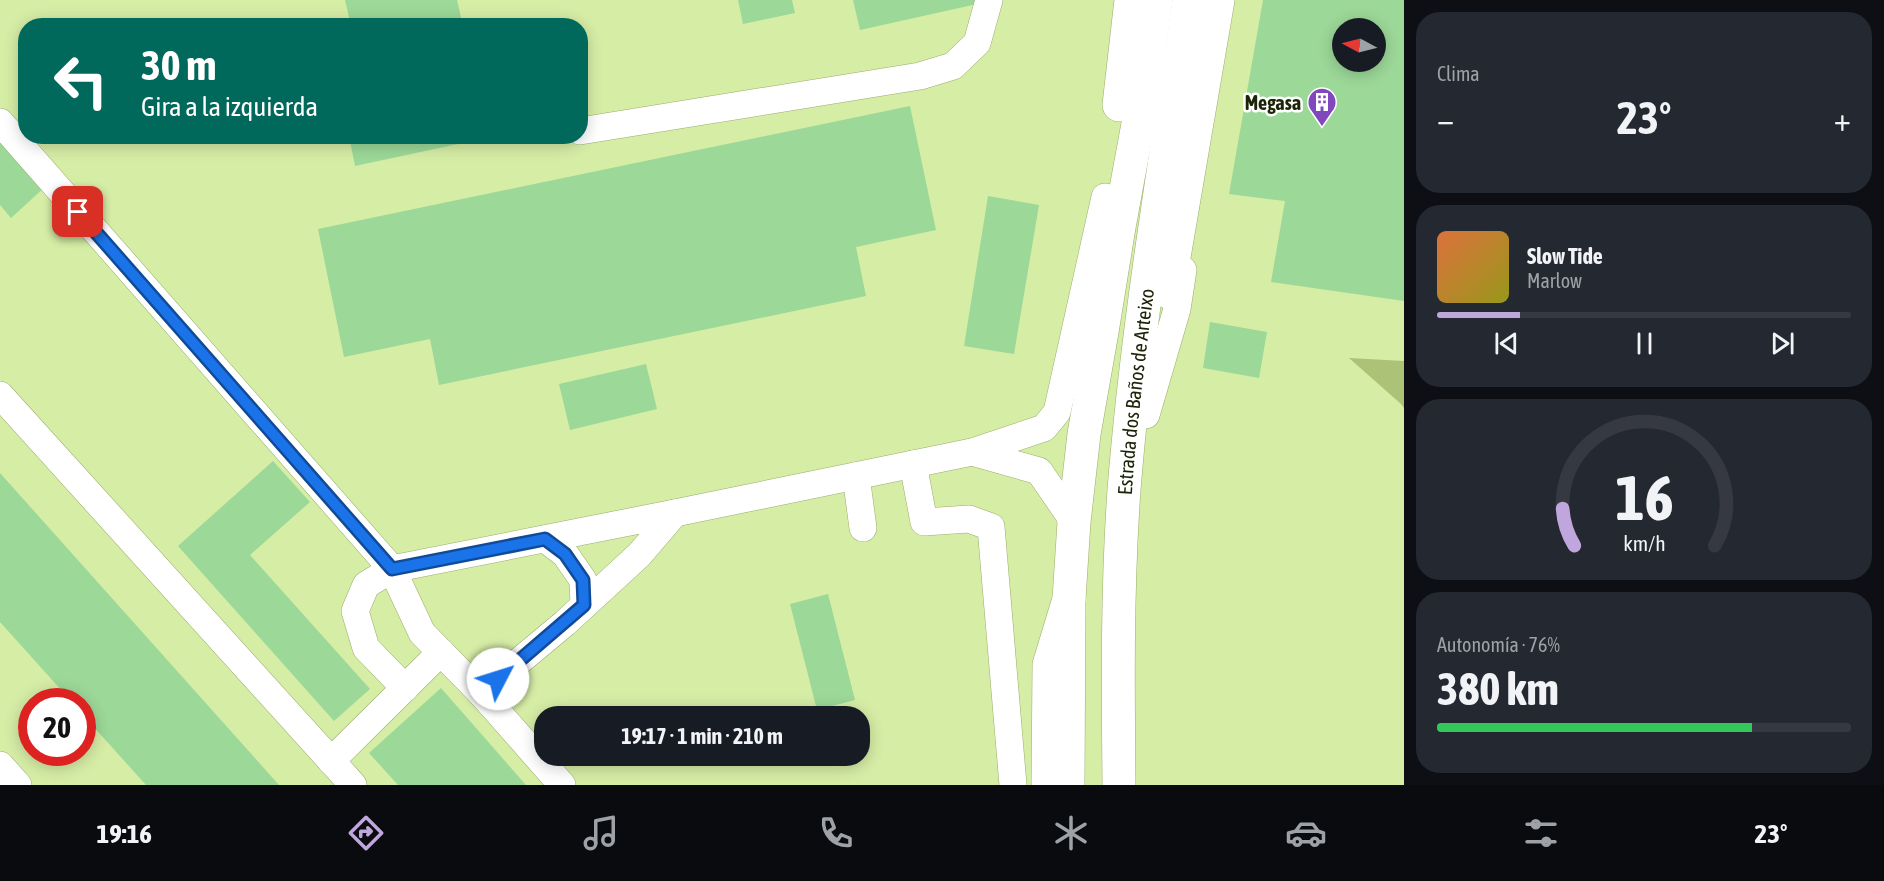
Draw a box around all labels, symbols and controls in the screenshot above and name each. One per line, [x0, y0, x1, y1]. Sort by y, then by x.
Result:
north arrow [1332, 18, 1386, 72]
map controls [1332, 18, 1386, 72]
text: 30 m [141, 41, 216, 89]
icon: left [42, 42, 120, 120]
text: Clima [1437, 62, 1480, 85]
building icon: Megasa [1306, 86, 1338, 128]
text: Gira a la izquierda [141, 91, 318, 122]
place label: Megasa [1245, 91, 1301, 114]
text: 23° [1617, 92, 1671, 144]
text: − [1437, 100, 1454, 138]
text: + [1834, 100, 1851, 138]
pin [52, 186, 103, 237]
icon: arrive [61, 195, 94, 228]
text: Slow Tide [1527, 243, 1603, 269]
text: Marlow [1527, 269, 1582, 292]
street label: Estrada dos Baños de Arteixo [1112, 287, 1158, 496]
icon: previous [1490, 327, 1523, 360]
icon: pause [1628, 327, 1661, 360]
icon: next [1766, 327, 1799, 360]
text: 16 [1615, 462, 1673, 533]
text: km/h [1623, 532, 1665, 557]
text: Autonomía · 76% [1437, 633, 1560, 656]
position arrow [466, 647, 530, 711]
text: 380 km [1437, 663, 1559, 715]
speed limit sign: 20 [18, 688, 96, 766]
text: 19:17 · 1 min · 210 m [621, 723, 783, 749]
icon: directions [345, 812, 387, 854]
icon: music [580, 812, 622, 854]
icon: phone [815, 812, 857, 854]
icon: climate [1050, 812, 1092, 854]
icon: car [1285, 812, 1327, 854]
icon: filters [1520, 812, 1562, 854]
text: 19:16 [96, 818, 152, 849]
text: 23° [1755, 818, 1787, 849]

